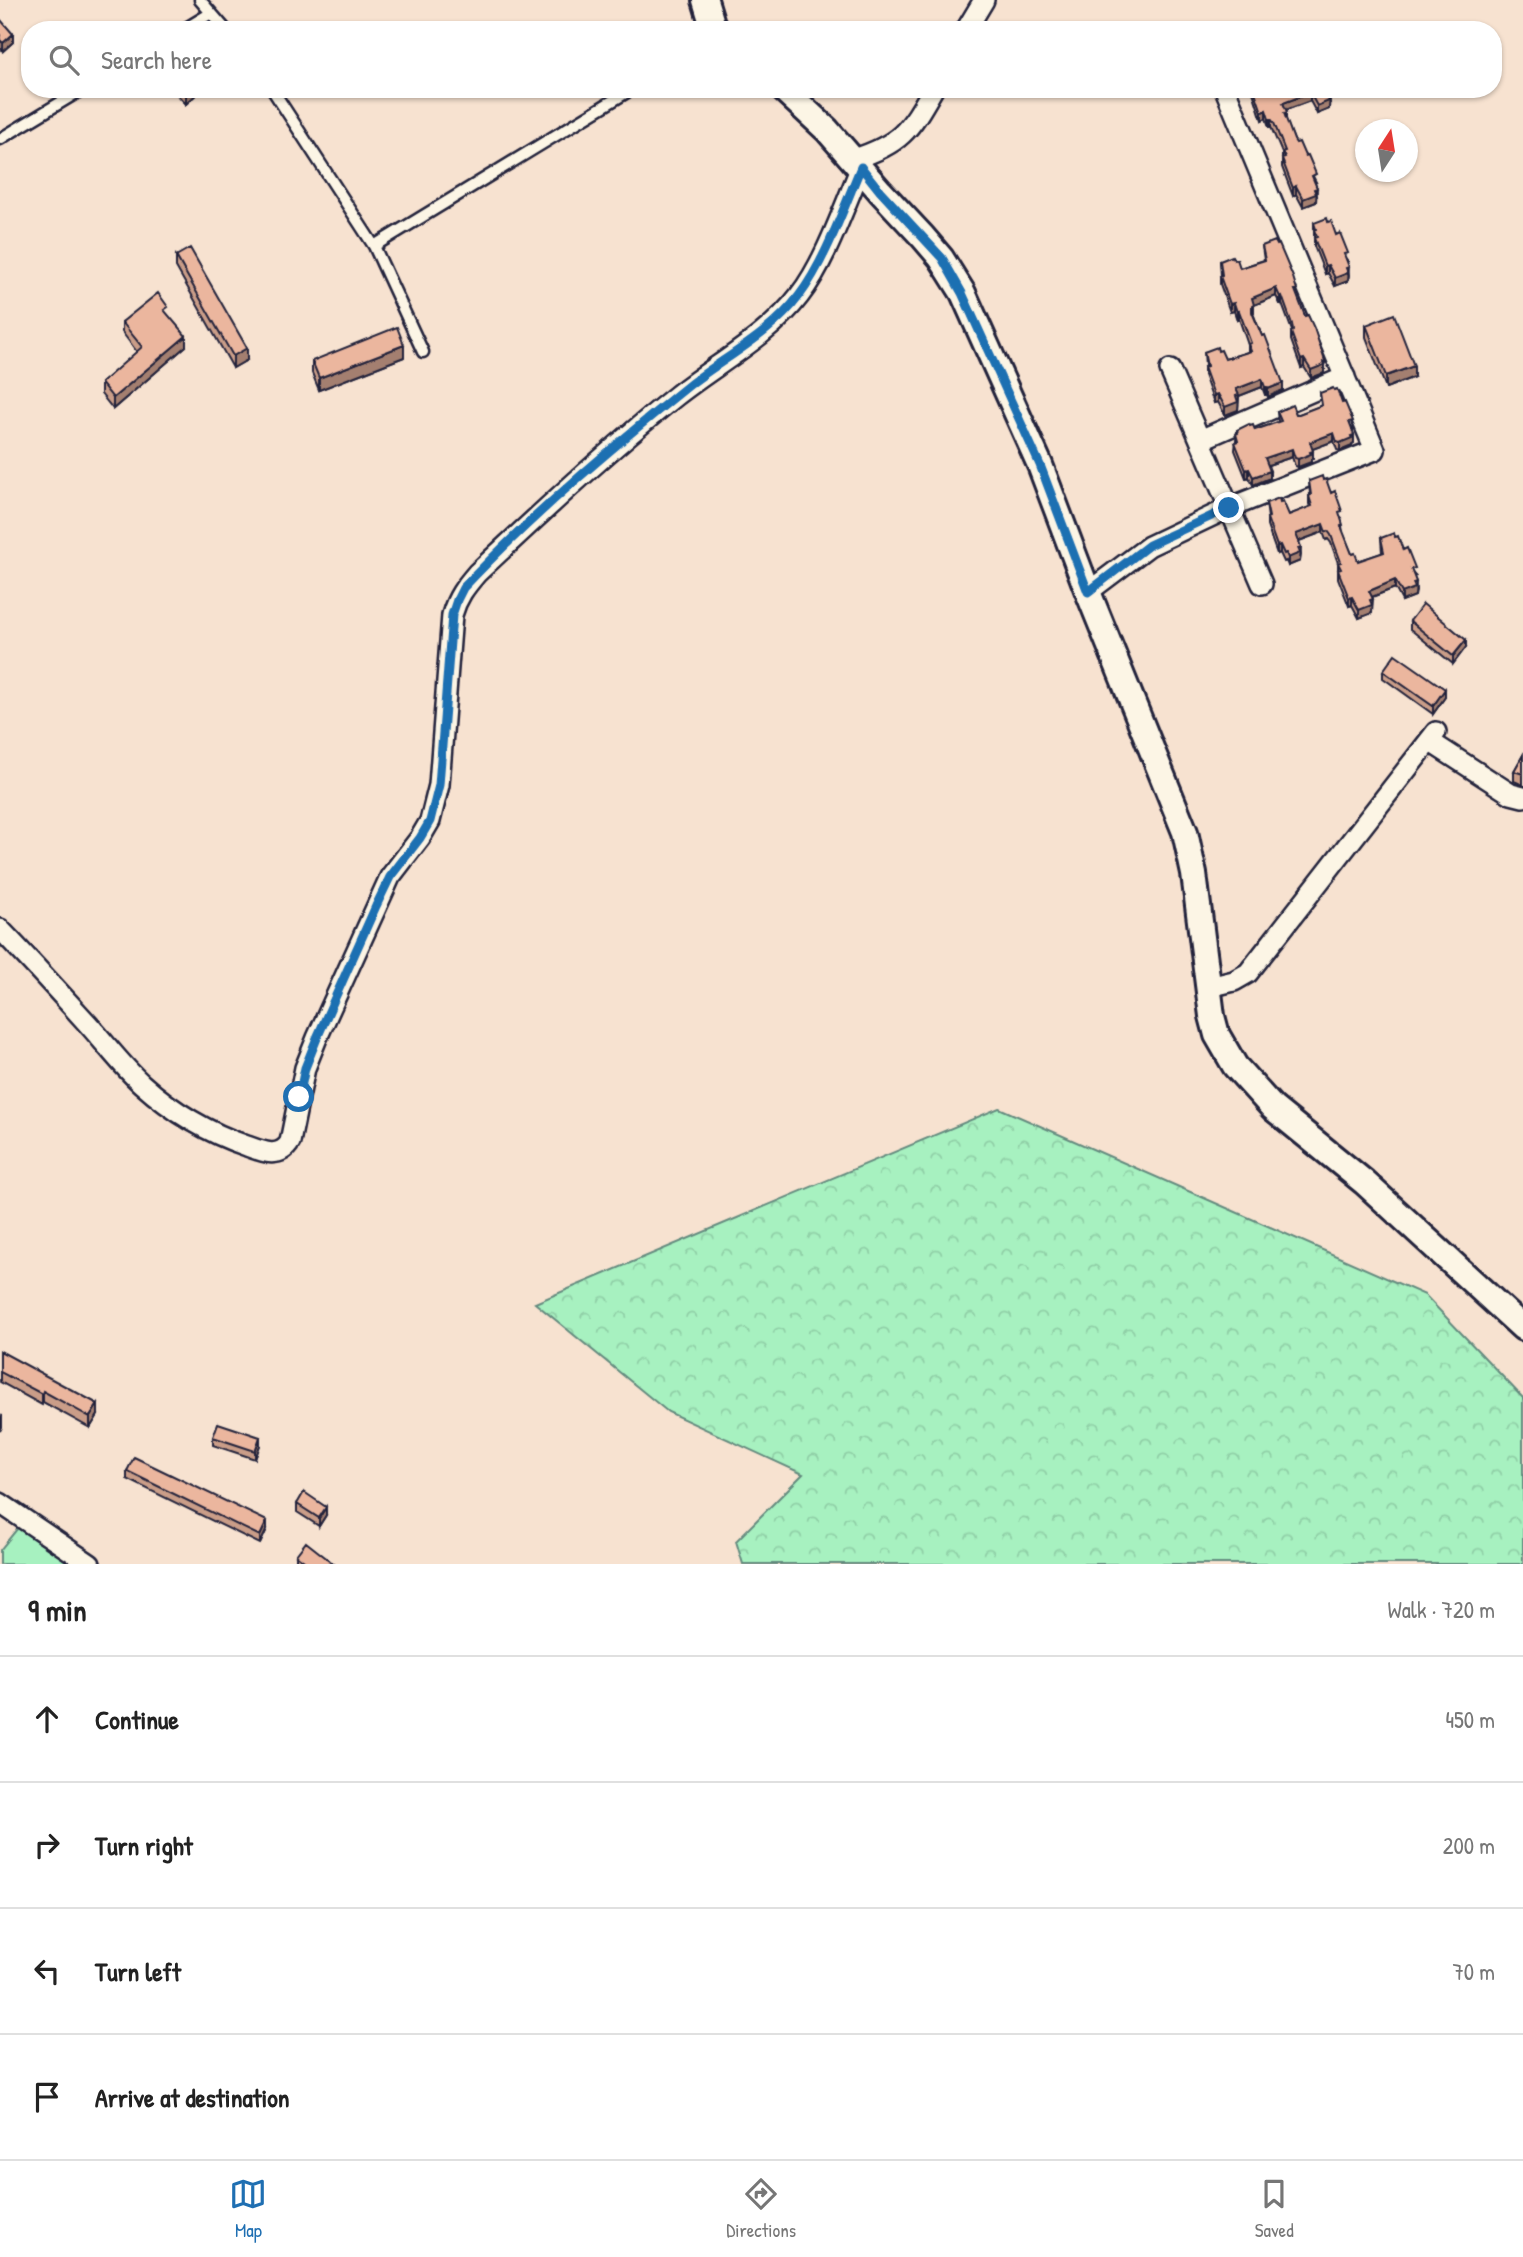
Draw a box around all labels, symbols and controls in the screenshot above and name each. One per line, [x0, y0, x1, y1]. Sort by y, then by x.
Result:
search box [21, 21, 1502, 98]
icon: search [45, 41, 83, 79]
text: Search here [101, 42, 212, 77]
north arrow [1355, 119, 1418, 182]
route end [1213, 492, 1244, 523]
route start [283, 1081, 314, 1112]
text: 9 min [28, 1590, 87, 1630]
text: Walk · 720 m [1388, 1594, 1495, 1625]
icon: ahead [28, 1700, 66, 1738]
text: Continue [95, 1702, 179, 1737]
text: 450 m [1445, 1704, 1495, 1735]
icon: right [28, 1826, 66, 1864]
text: Turn right [95, 1828, 193, 1863]
text: 200 m [1443, 1830, 1495, 1861]
icon: left [28, 1952, 66, 1990]
text: Turn left [95, 1954, 181, 1989]
text: 70 m [1452, 1956, 1495, 1987]
icon: arrive [28, 2078, 66, 2116]
text: Arrive at destination [95, 2080, 290, 2115]
tab: Map [229, 2175, 267, 2243]
tab: Directions [726, 2175, 796, 2243]
tab: Saved [1255, 2175, 1294, 2243]

